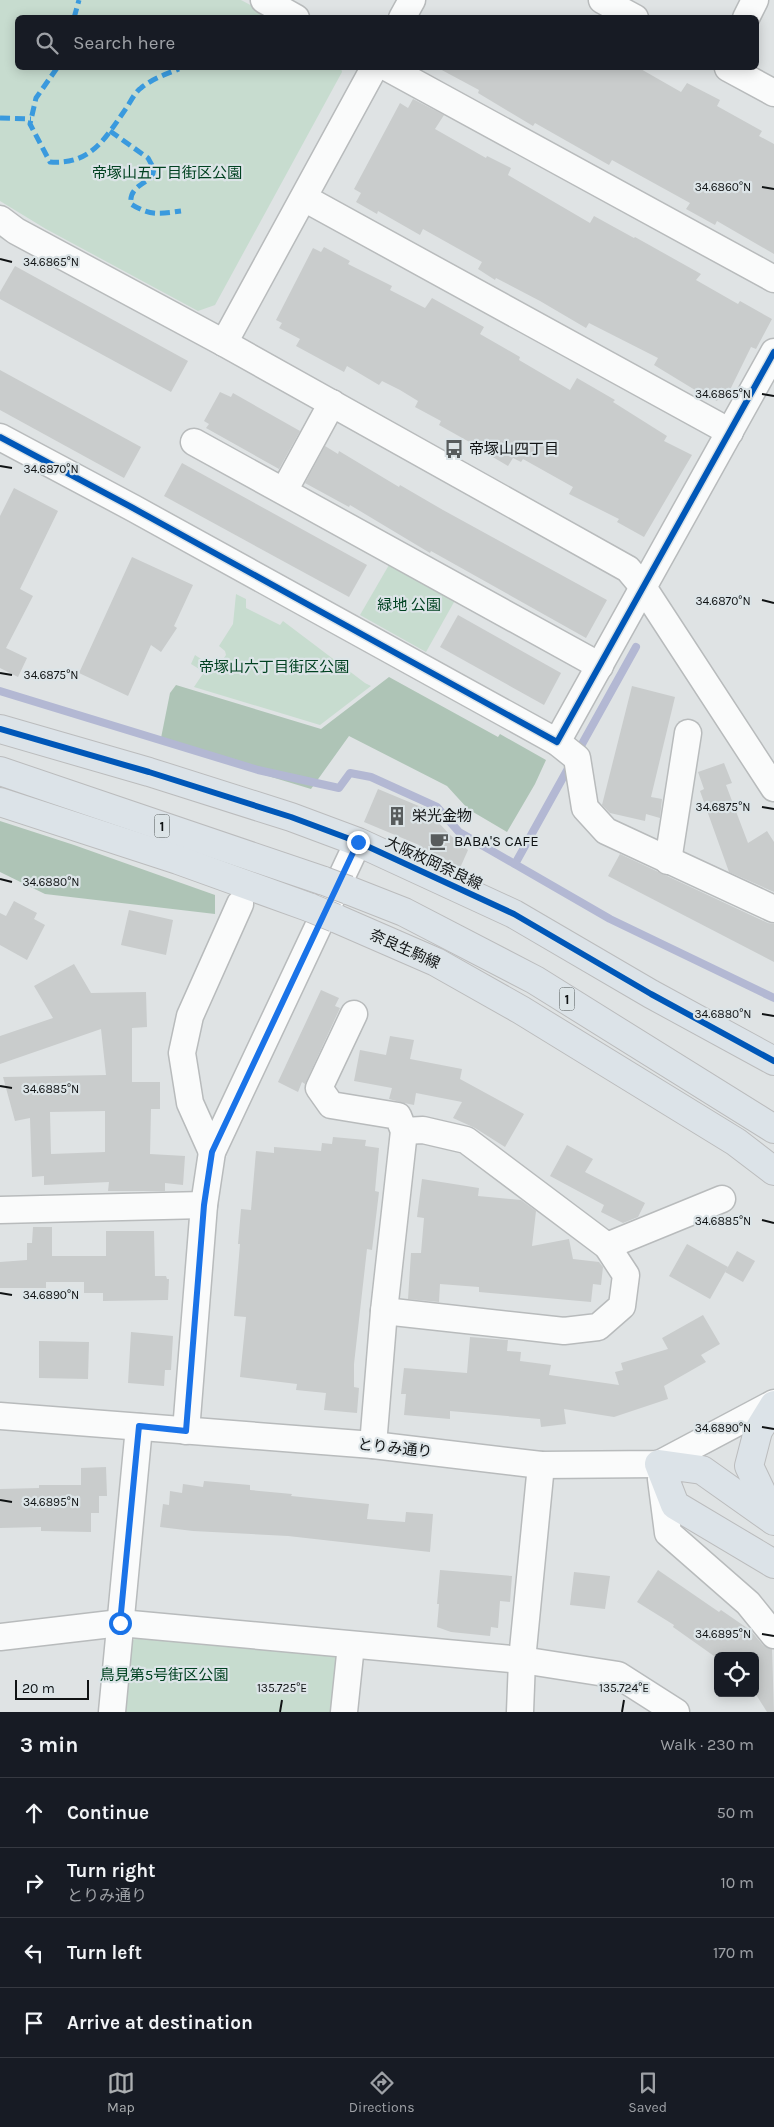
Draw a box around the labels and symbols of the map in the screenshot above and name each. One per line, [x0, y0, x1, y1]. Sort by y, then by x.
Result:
park label: 帝塚山五丁目街区公園 [92, 164, 242, 182]
text: 34.6860°N [695, 180, 751, 194]
text: 34.6865°N [23, 255, 79, 269]
text: 34.6865°N [695, 387, 751, 401]
bus stop icon: 帝塚山四丁目 [443, 438, 465, 460]
place label: 帝塚山四丁目 [469, 440, 559, 458]
text: 34.6870°N [23, 462, 79, 476]
text: 34.6870°N [695, 594, 751, 608]
park label: 緑地 公園 [377, 596, 441, 614]
park label: 帝塚山六丁目街区公園 [199, 658, 349, 676]
text: 34.6875°N [24, 668, 78, 682]
text: 34.6875°N [696, 800, 750, 814]
building icon: 栄光金物 [386, 805, 408, 827]
place label: 栄光金物 [412, 807, 472, 825]
road number: 1 [154, 814, 170, 838]
cafe icon: BABA'S CAFE [428, 830, 450, 852]
route end [347, 831, 370, 854]
place label: BABA'S CAFE [454, 832, 539, 850]
street label: 大阪枚岡奈良線 [383, 833, 485, 893]
text: 34.6880°N [23, 875, 79, 889]
street label: 奈良生駒線 [367, 926, 443, 972]
road number: 1 [560, 988, 574, 1011]
text: 34.6880°N [695, 1007, 751, 1021]
text: 34.6885°N [23, 1082, 79, 1096]
text: 34.6885°N [695, 1214, 751, 1228]
text: 34.6890°N [23, 1288, 79, 1302]
text: 34.6890°N [695, 1421, 751, 1435]
street label: とりみ通り [357, 1435, 433, 1461]
text: 34.6895°N [23, 1495, 79, 1509]
route start [109, 1612, 132, 1635]
text: 34.6895°N [695, 1627, 751, 1641]
park label: 鳥見第5号街区公園 [100, 1666, 228, 1684]
scale bar [15, 1677, 89, 1700]
text: 135.725°E [257, 1681, 307, 1695]
text: 135.724°E [599, 1681, 649, 1695]

